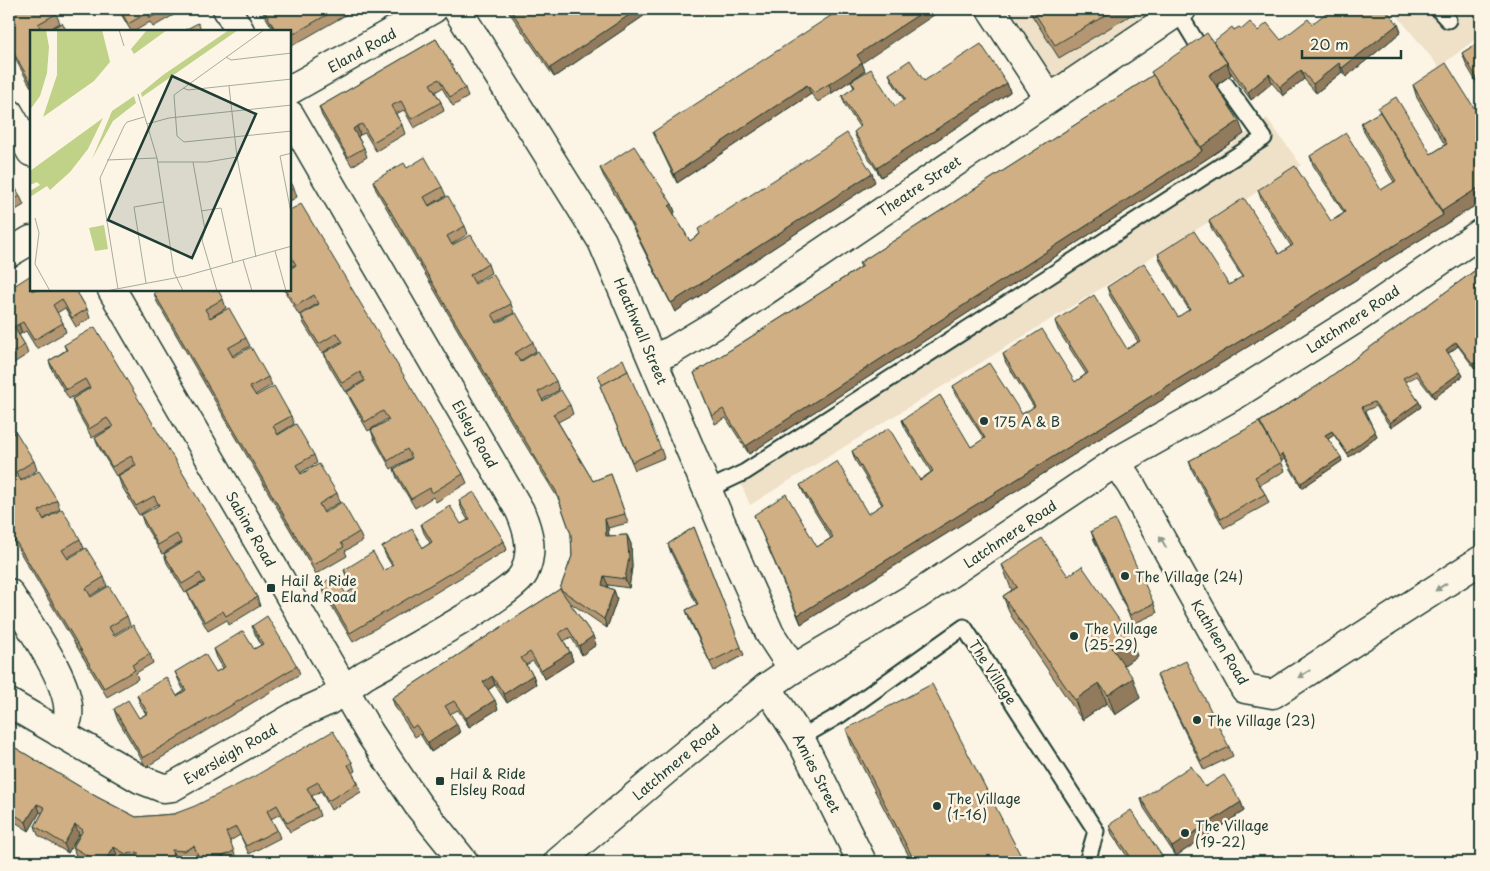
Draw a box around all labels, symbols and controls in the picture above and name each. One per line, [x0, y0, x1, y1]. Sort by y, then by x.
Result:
street label: Eland Road [324, 22, 400, 78]
scale bar [1302, 28, 1401, 60]
inset map [30, 30, 291, 291]
text: 20 m [1310, 32, 1349, 55]
street label: Theatre Street [873, 150, 965, 222]
street label: Heathwall Street [609, 274, 673, 388]
street label: Latchmere Road [1302, 280, 1404, 358]
street label: Elsley Road [447, 396, 503, 472]
place label: 175 A & B [994, 411, 1060, 432]
marker: 175 A & B [978, 415, 990, 427]
street label: Sabine Road [221, 487, 281, 571]
street label: Latchmere Road [959, 495, 1061, 573]
one-way arrow [1158, 536, 1167, 549]
place label: The Village (24) [1135, 566, 1243, 587]
place label: Hail & Ride Eland Road [281, 570, 357, 607]
marker: The Village (24) [1119, 570, 1131, 582]
marker: Hail & Ride Eland Road [265, 582, 277, 594]
one-way arrow [1434, 582, 1447, 592]
street label: Kathleen Road [1186, 595, 1254, 689]
place label: The Village (25-29) [1084, 618, 1158, 655]
marker: The Village (25-29) [1068, 630, 1080, 642]
street label: The Village [964, 635, 1022, 709]
one-way arrow [1297, 670, 1310, 679]
place label: The Village (23) [1207, 710, 1315, 731]
marker: The Village (23) [1191, 714, 1203, 726]
street label: Eversleigh Road [179, 719, 281, 789]
street label: Latchmere Road [628, 719, 724, 805]
street label: Amies Street [788, 730, 846, 817]
place label: Hail & Ride Elsley Road [450, 763, 526, 800]
marker: Hail & Ride Elsley Road [434, 775, 446, 787]
place label: The Village (1-16) [947, 788, 1021, 825]
marker: The Village (1-16) [931, 800, 943, 812]
place label: The Village (19-22) [1195, 815, 1269, 852]
marker: The Village (19-22) [1179, 827, 1191, 839]

